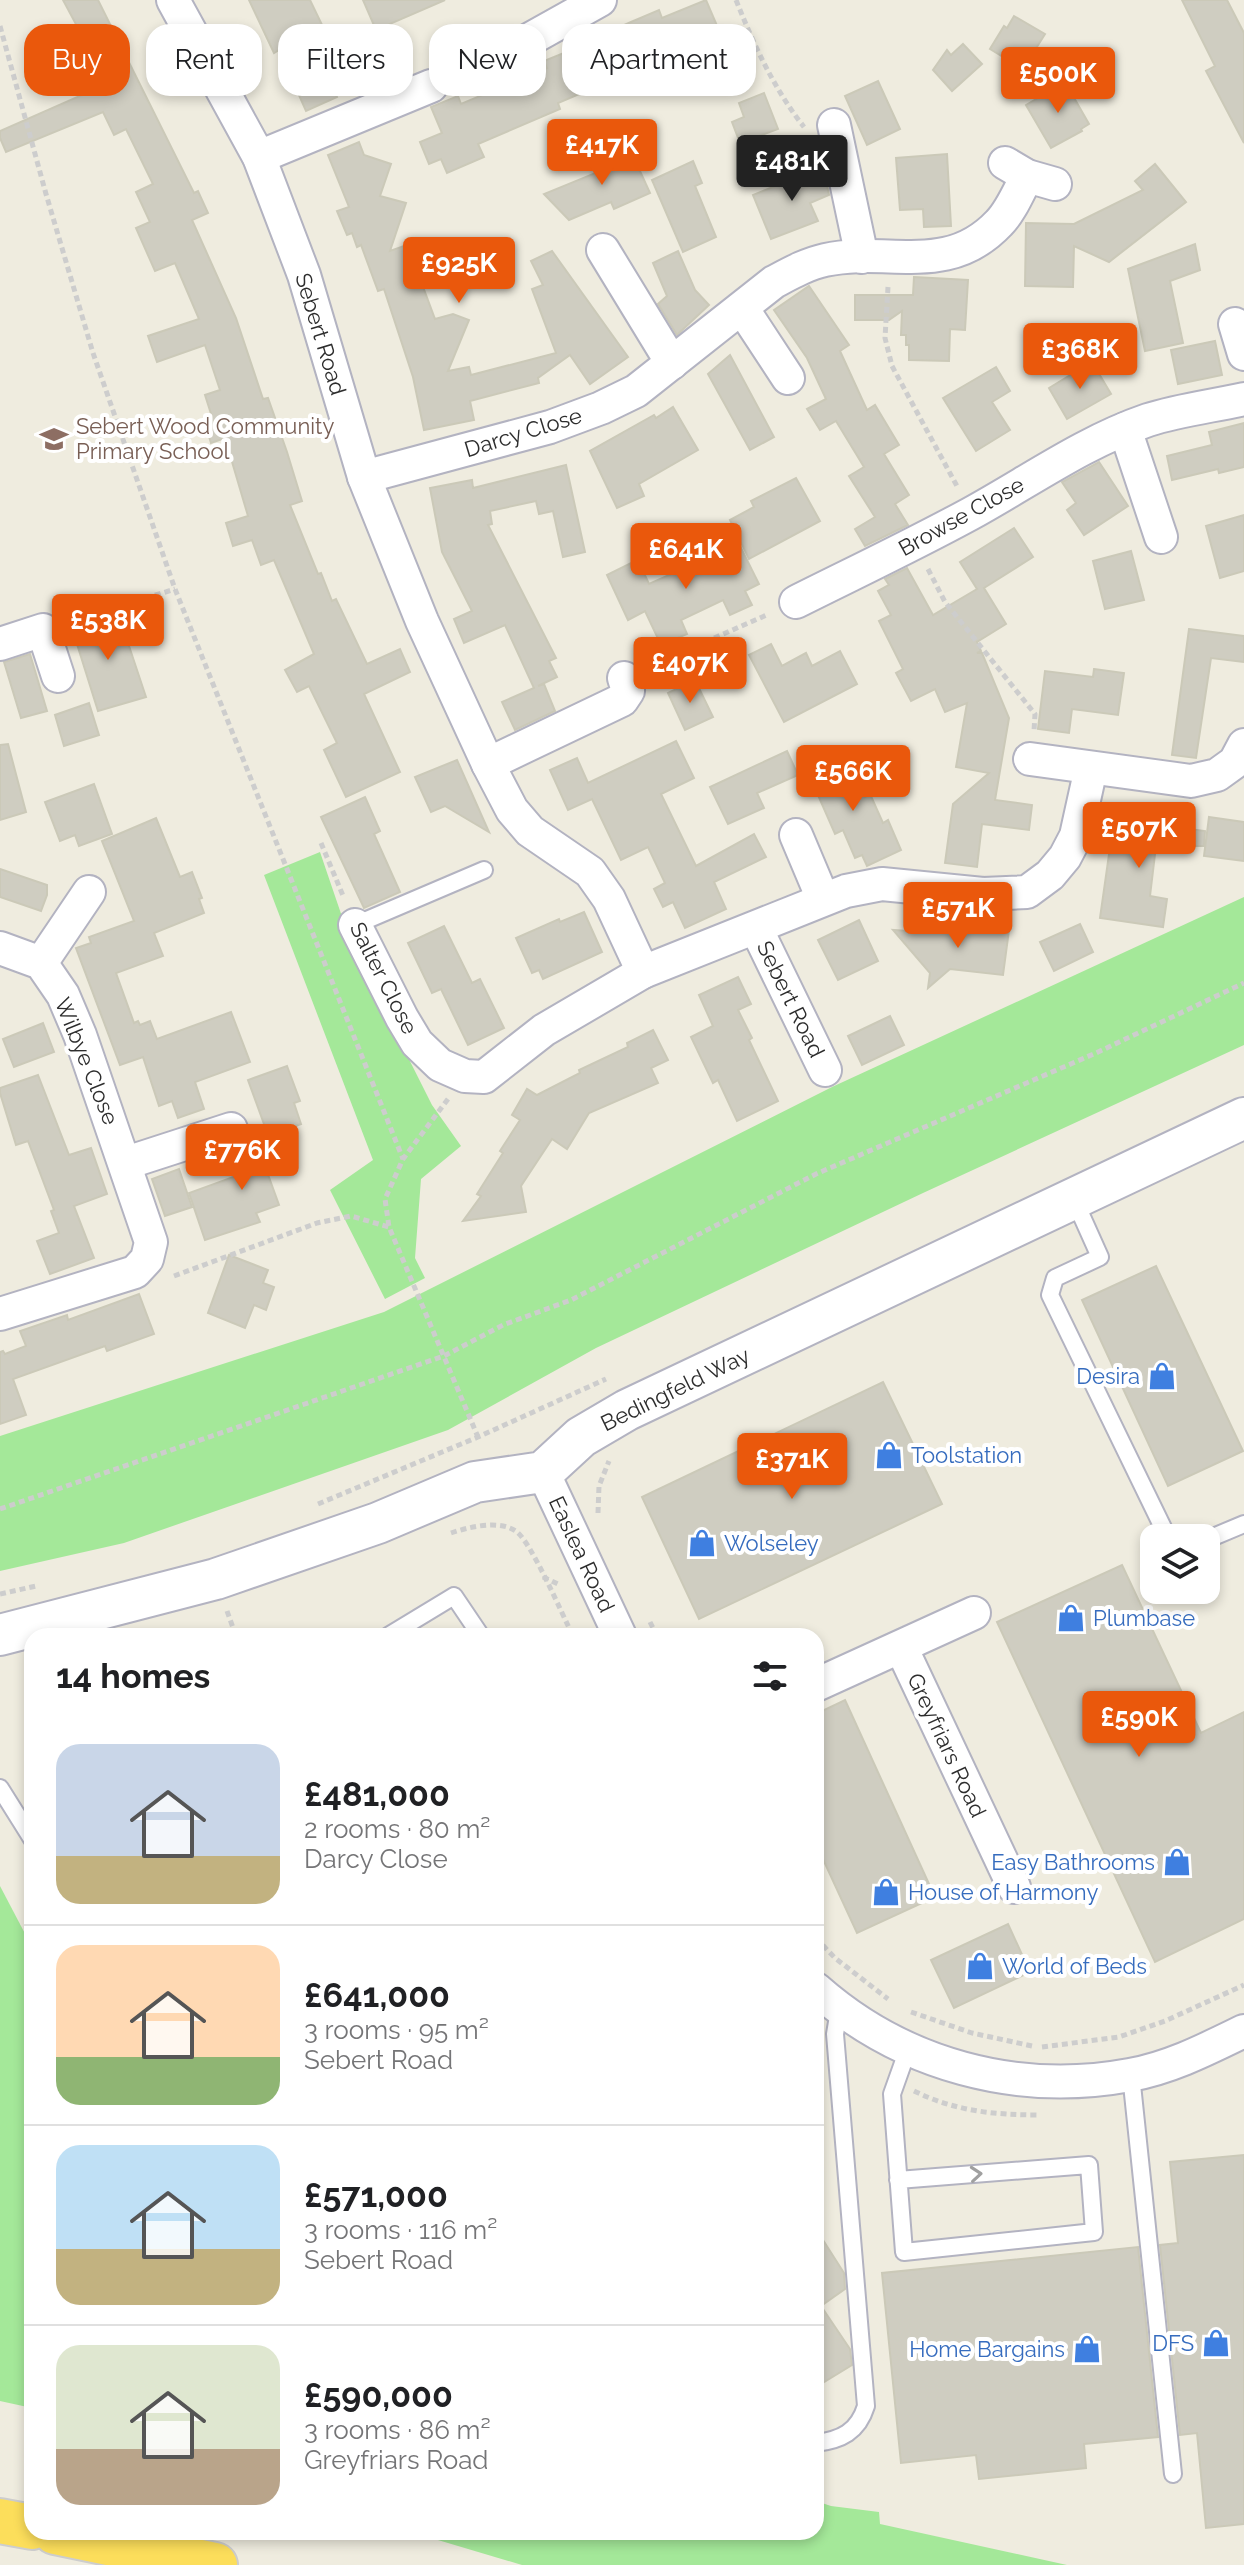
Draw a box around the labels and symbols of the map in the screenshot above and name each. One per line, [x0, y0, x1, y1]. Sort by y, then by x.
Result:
pin: £500K [1002, 47, 1114, 115]
pin: £417K [546, 119, 658, 187]
pin: £481K [736, 135, 848, 203]
pin: £925K [403, 237, 515, 305]
street label: Sebert Road [290, 270, 352, 398]
pin: £368K [1024, 323, 1136, 391]
street label: Darcy Close [461, 402, 585, 462]
place label: Sebert Wood Community Primary School [76, 413, 334, 464]
school or university icon: Sebert Wood Community Primary School [39, 424, 69, 454]
street label: Browse Close [894, 471, 1028, 561]
pin: £641K [630, 523, 742, 591]
pin: £538K [52, 594, 164, 662]
pin: £407K [634, 637, 746, 705]
pin: £566K [797, 745, 909, 813]
pin: £507K [1083, 802, 1195, 870]
pin: £571K [902, 882, 1014, 950]
street label: Salter Close [345, 918, 423, 1038]
street label: Sebert Road [752, 937, 830, 1061]
street label: Wilbye Close [50, 994, 124, 1128]
pin: £776K [186, 1124, 298, 1192]
street label: Bedingfeld Way [596, 1342, 754, 1436]
shop icon: Desira [1147, 1361, 1177, 1391]
place label: Desira [1076, 1363, 1140, 1389]
pin: £371K [736, 1433, 848, 1501]
shop icon: Toolstation [874, 1440, 904, 1470]
place label: Toolstation [911, 1442, 1022, 1468]
street label: Easlea Road [544, 1492, 620, 1616]
shop icon: Wolseley [687, 1528, 717, 1558]
place label: Wolseley [724, 1530, 819, 1556]
shop icon: Plumbase [1056, 1603, 1086, 1633]
place label: Plumbase [1093, 1605, 1195, 1631]
street label: Greyfriars Road [902, 1669, 992, 1821]
pin: £590K [1083, 1691, 1195, 1759]
shop icon: Easy Bathrooms [1162, 1847, 1192, 1877]
place label: Easy Bathrooms [991, 1849, 1155, 1875]
shop icon: House of Harmony [871, 1877, 901, 1907]
place label: House of Harmony [908, 1879, 1098, 1905]
shop icon: World of Beds [965, 1951, 995, 1981]
place label: World of Beds [1002, 1953, 1147, 1979]
one-way arrow [970, 2166, 983, 2183]
shop icon: DFS [1201, 2328, 1231, 2358]
place label: DFS [1152, 2330, 1194, 2356]
shop icon: Home Bargains [1072, 2334, 1102, 2364]
place label: Home Bargains [909, 2336, 1065, 2362]

